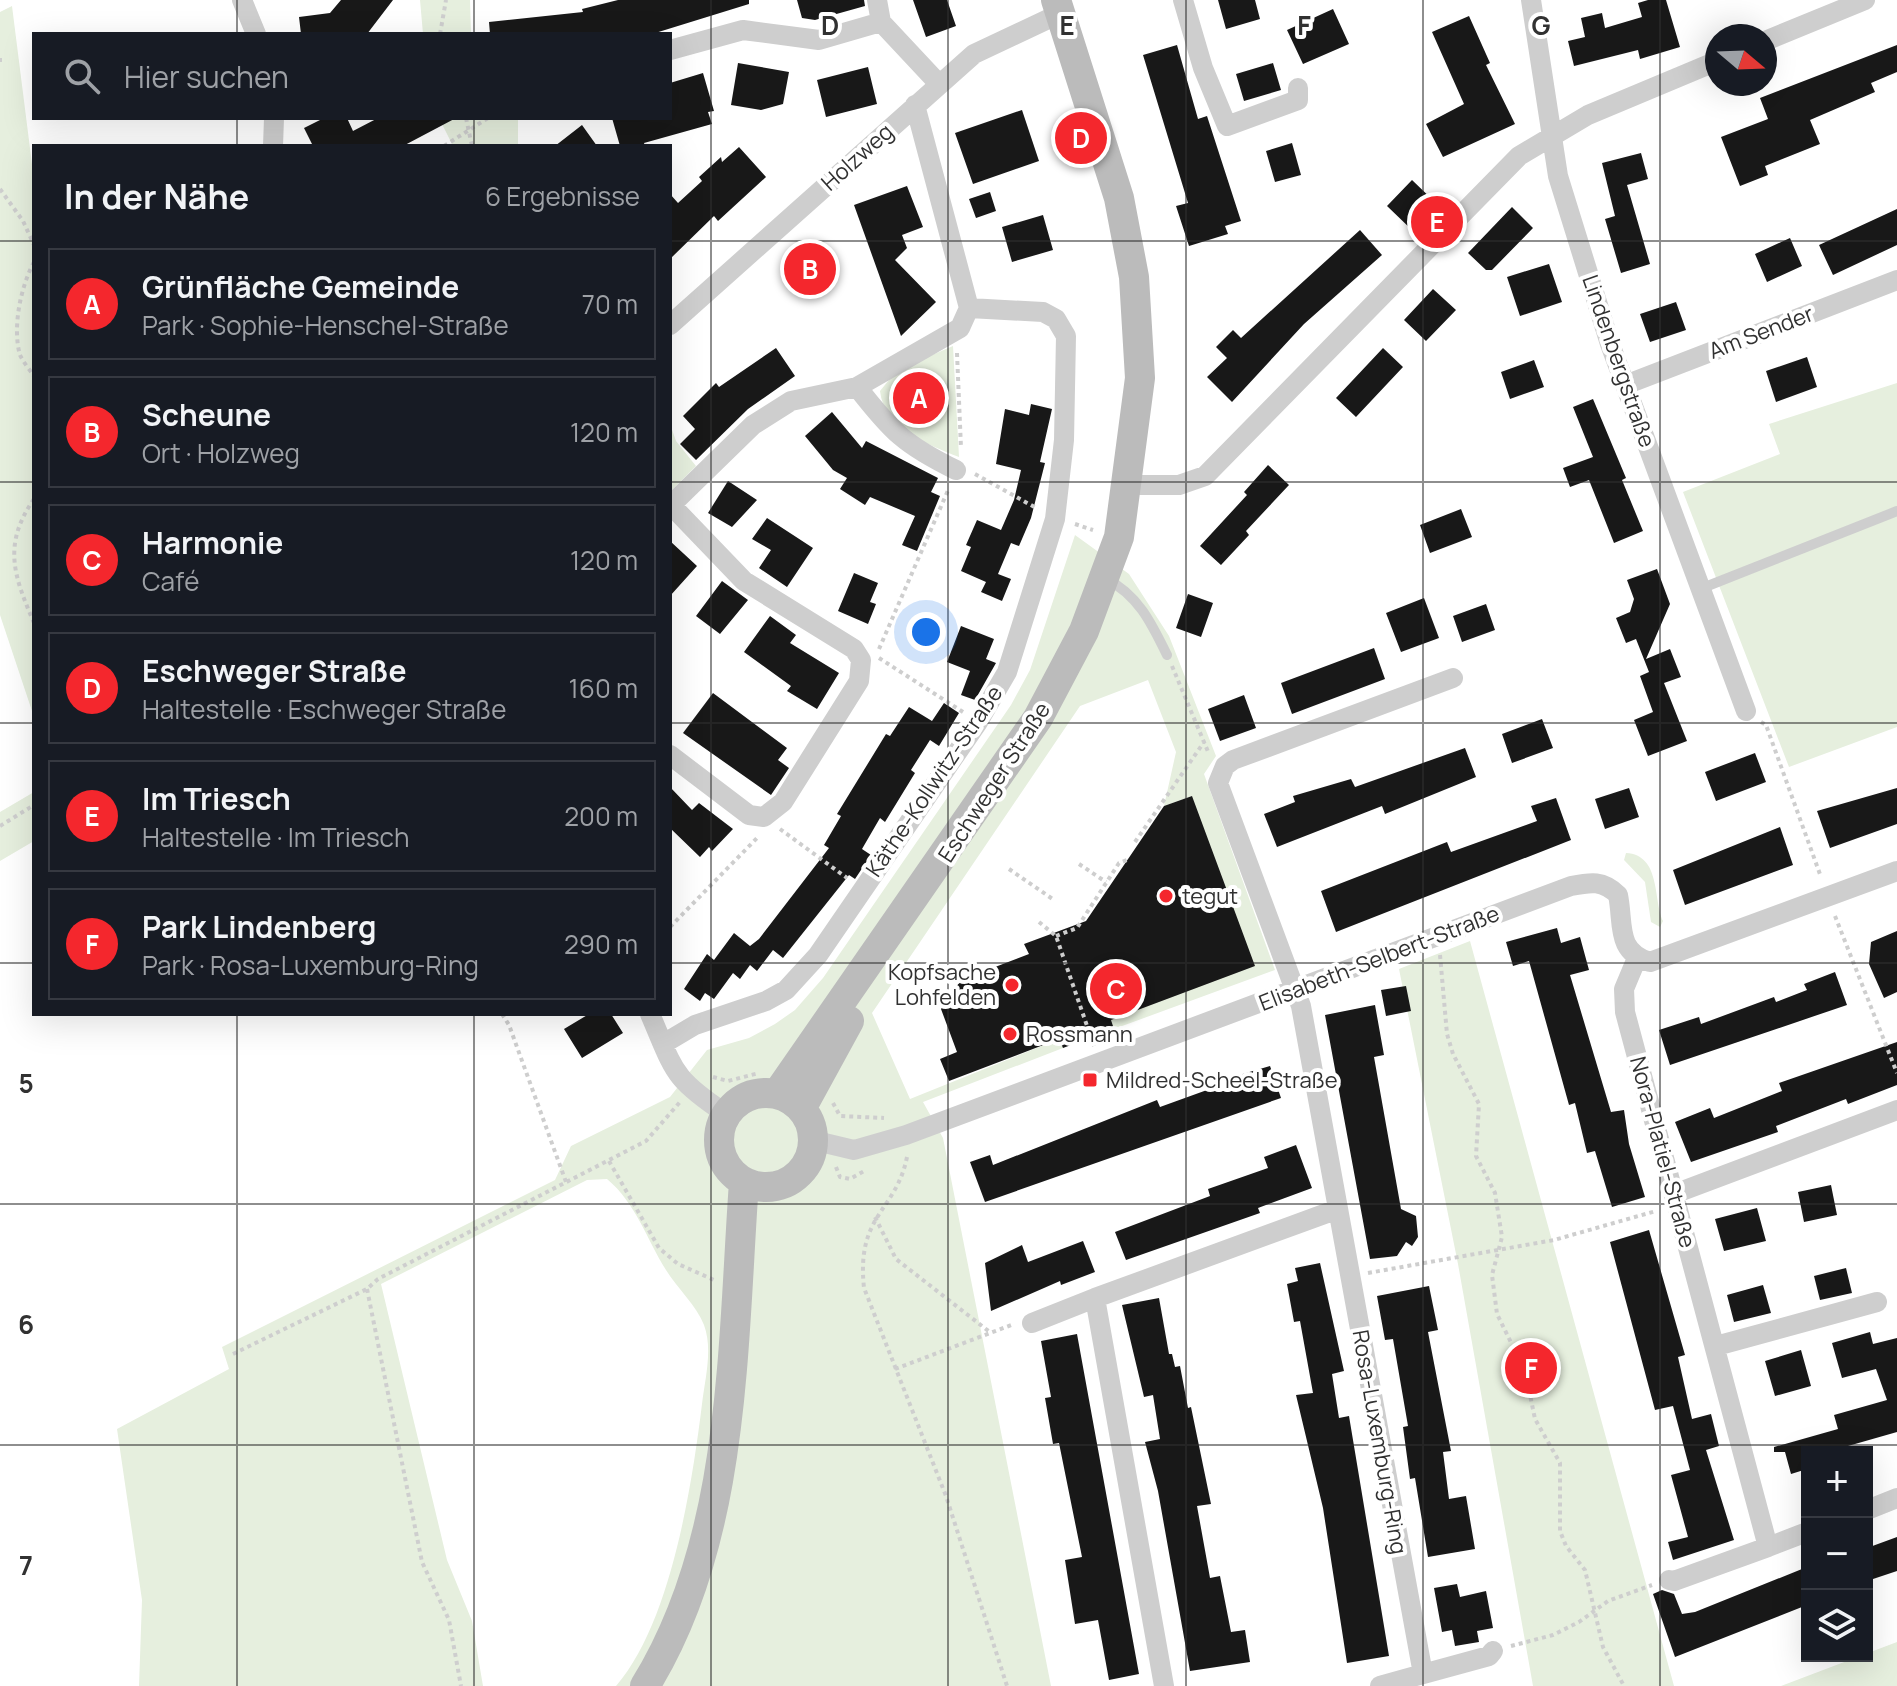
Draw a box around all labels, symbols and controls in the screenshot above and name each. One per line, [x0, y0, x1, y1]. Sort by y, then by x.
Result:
text: D [821, 7, 839, 43]
text: E [1059, 7, 1075, 43]
text: F [1297, 7, 1311, 43]
text: G [1531, 7, 1551, 43]
north arrow [1705, 24, 1777, 96]
search box [32, 32, 672, 120]
icon: search [60, 54, 104, 98]
text: Hier suchen [124, 56, 289, 97]
pin: D [1055, 108, 1107, 168]
street label: Holzweg [815, 117, 899, 197]
text: In der Nähe [64, 173, 249, 219]
text: 6 Ergebnisse [485, 178, 640, 214]
pin: E [1411, 192, 1463, 252]
pin: B [784, 239, 836, 299]
text: Grünfläche Gemeinde [142, 266, 459, 307]
street label: Lindenbergstraße [1575, 271, 1663, 451]
text: A [83, 286, 101, 322]
text: 70 m [582, 286, 638, 322]
street label: Am Sender [1704, 298, 1818, 366]
text: Park · Sophie-Henschel-Straße [142, 307, 509, 343]
pin: A [893, 368, 945, 428]
text: Scheune [142, 394, 271, 435]
text: B [84, 414, 100, 450]
text: 120 m [570, 414, 638, 450]
text: Ort · Holzweg [142, 435, 300, 471]
text: Harmonie [142, 522, 283, 563]
text: C [82, 542, 102, 578]
text: 120 m [570, 542, 638, 578]
text: Café [142, 563, 199, 599]
your location [906, 612, 946, 652]
text: Eschweger Straße [142, 650, 407, 691]
text: D [83, 670, 101, 706]
text: 160 m [569, 670, 638, 706]
street label: Käthe-Kollwitz-Straße [859, 679, 1009, 882]
text: Haltestelle · Eschweger Straße [142, 691, 506, 727]
street label: Eschweger Straße [931, 696, 1057, 868]
text: Im Triesch [142, 778, 291, 819]
text: E [84, 798, 100, 834]
text: 200 m [564, 798, 638, 834]
text: Haltestelle · Im Triesch [142, 819, 409, 855]
place label: tegut [1182, 881, 1238, 911]
marker: tegut [1157, 887, 1175, 905]
street label: Elisabeth-Selbert-Straße [1255, 898, 1504, 1018]
text: Park Lindenberg [142, 906, 376, 947]
text: F [85, 926, 99, 962]
text: 290 m [564, 926, 638, 962]
text: Park · Rosa-Luxemburg-Ring [142, 947, 479, 983]
place label: Kopfsache Lohfelden [888, 957, 996, 1012]
pin: C [1090, 959, 1142, 1019]
marker: Kopfsache Lohfelden [1003, 976, 1021, 994]
place label: Rossmann [1026, 1019, 1133, 1049]
marker: Rossmann [1001, 1025, 1019, 1043]
street label: Nora-Platiel-Straße [1623, 1053, 1703, 1251]
text: 5 [18, 1065, 34, 1101]
place label: Mildred-Scheel-Straße [1106, 1065, 1338, 1095]
marker: Mildred-Scheel-Straße [1081, 1071, 1099, 1089]
text: 6 [18, 1306, 34, 1342]
street label: Rosa-Luxemburg-Ring [1345, 1327, 1415, 1557]
pin: F [1505, 1338, 1557, 1398]
map controls [1801, 1446, 1873, 1662]
button: + [1801, 1446, 1873, 1518]
button: − [1801, 1518, 1873, 1590]
text: 7 [19, 1547, 33, 1583]
button: layers [1801, 1590, 1873, 1662]

